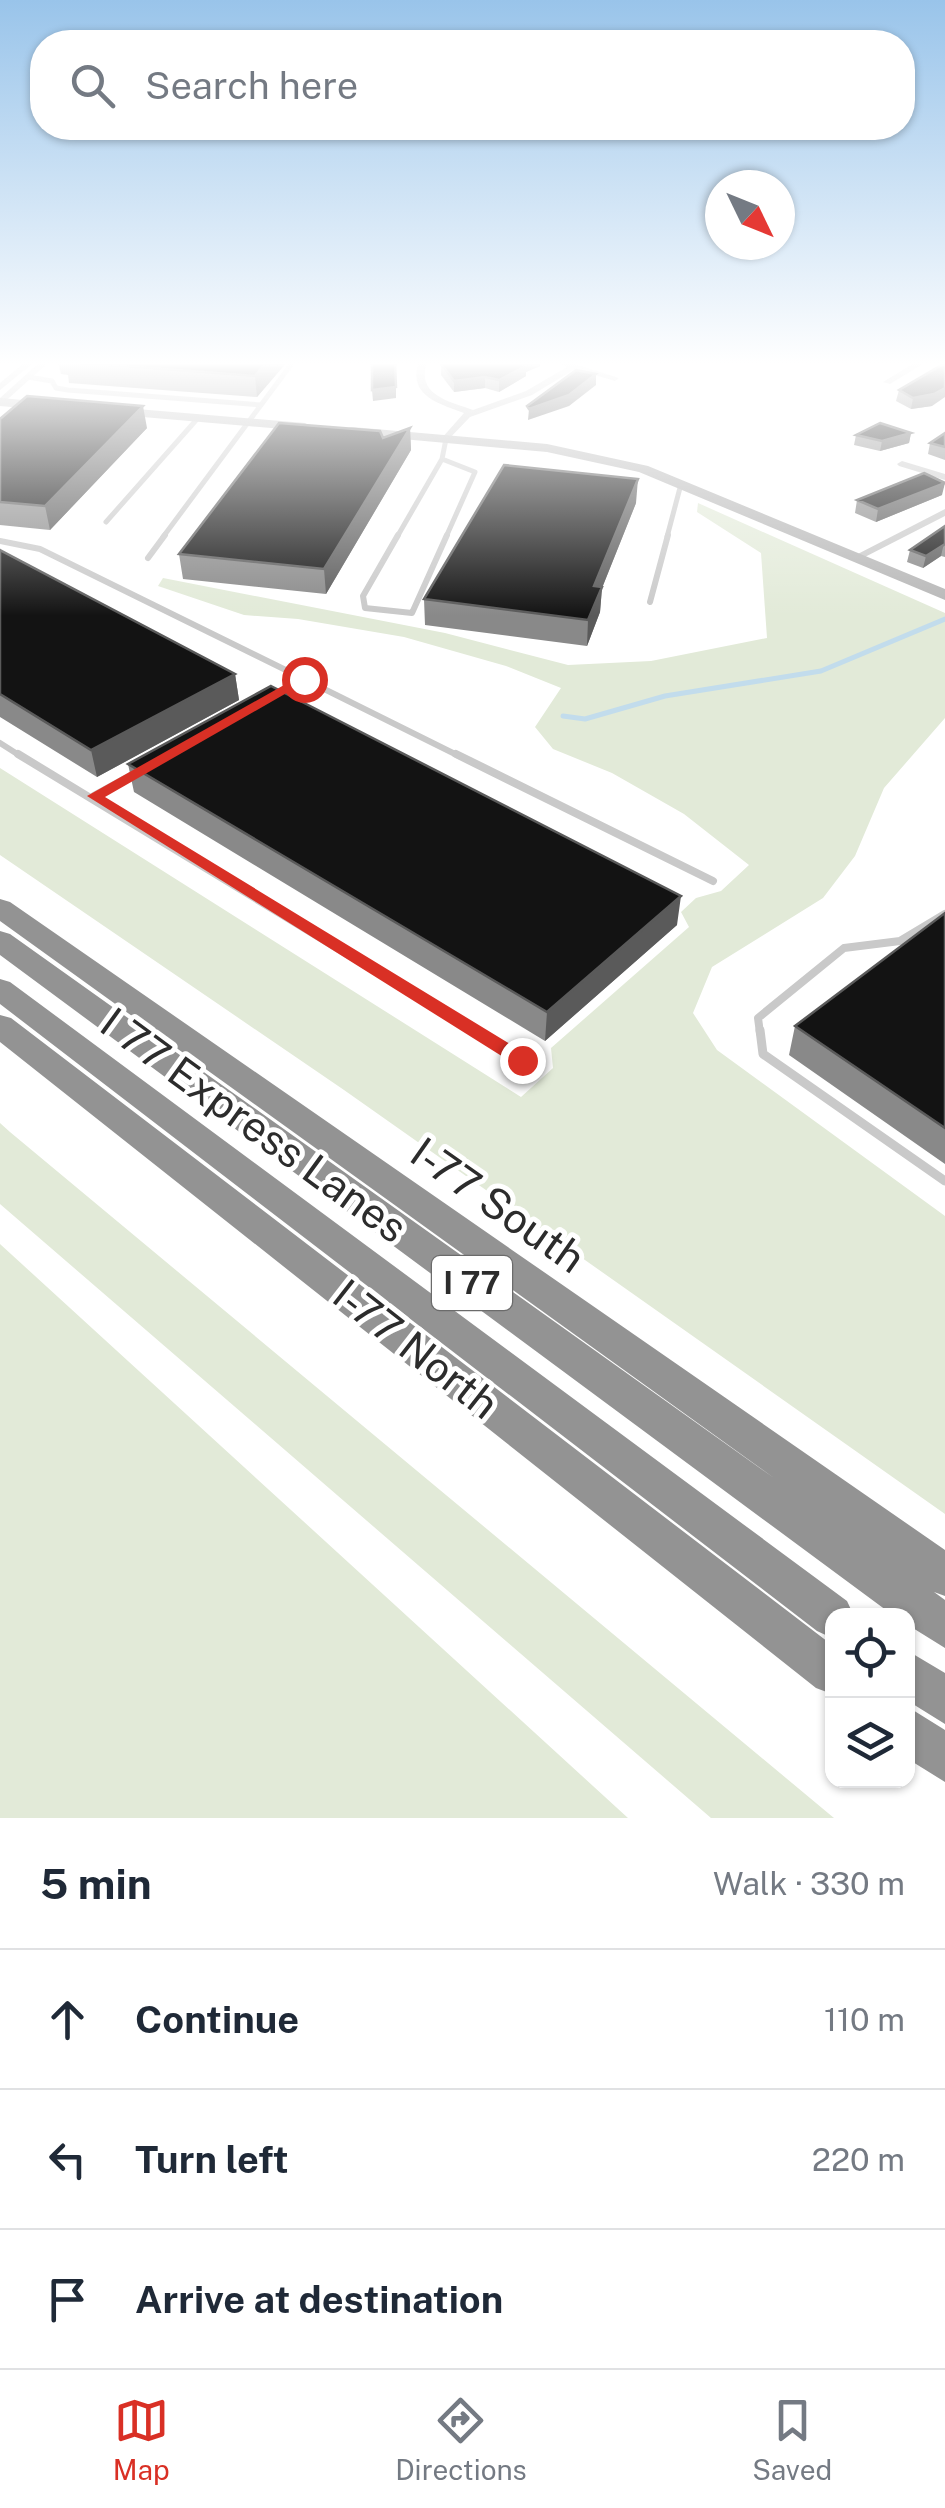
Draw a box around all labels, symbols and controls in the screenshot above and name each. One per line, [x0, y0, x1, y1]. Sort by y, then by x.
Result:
search box [30, 30, 915, 140]
icon: search [65, 58, 120, 113]
text: Search here [145, 63, 358, 108]
north arrow [705, 170, 795, 260]
route start [282, 657, 328, 703]
street label: I 77 Express Lanes [92, 997, 417, 1252]
route end [500, 1038, 546, 1084]
street label: I-77 South [402, 1127, 595, 1282]
road number: I 77 [432, 1256, 512, 1310]
street label: I-77 North [324, 1269, 508, 1428]
map controls [825, 1608, 915, 1788]
button: locate [825, 1608, 915, 1698]
button: layers [825, 1698, 915, 1788]
text: 5 min [40, 1859, 152, 1908]
text: Walk · 330 m [713, 1865, 905, 1902]
icon: ahead [40, 1992, 95, 2047]
text: Continue [135, 1997, 299, 2042]
text: 110 m [824, 2001, 905, 2038]
icon: left [40, 2132, 95, 2187]
text: Turn left [135, 2137, 289, 2182]
text: 220 m [812, 2141, 905, 2178]
icon: arrive [40, 2272, 95, 2327]
text: Arrive at destination [135, 2277, 503, 2322]
tab: Map [113, 2393, 170, 2486]
tab: Directions [395, 2393, 527, 2486]
tab: Saved [752, 2393, 832, 2486]

